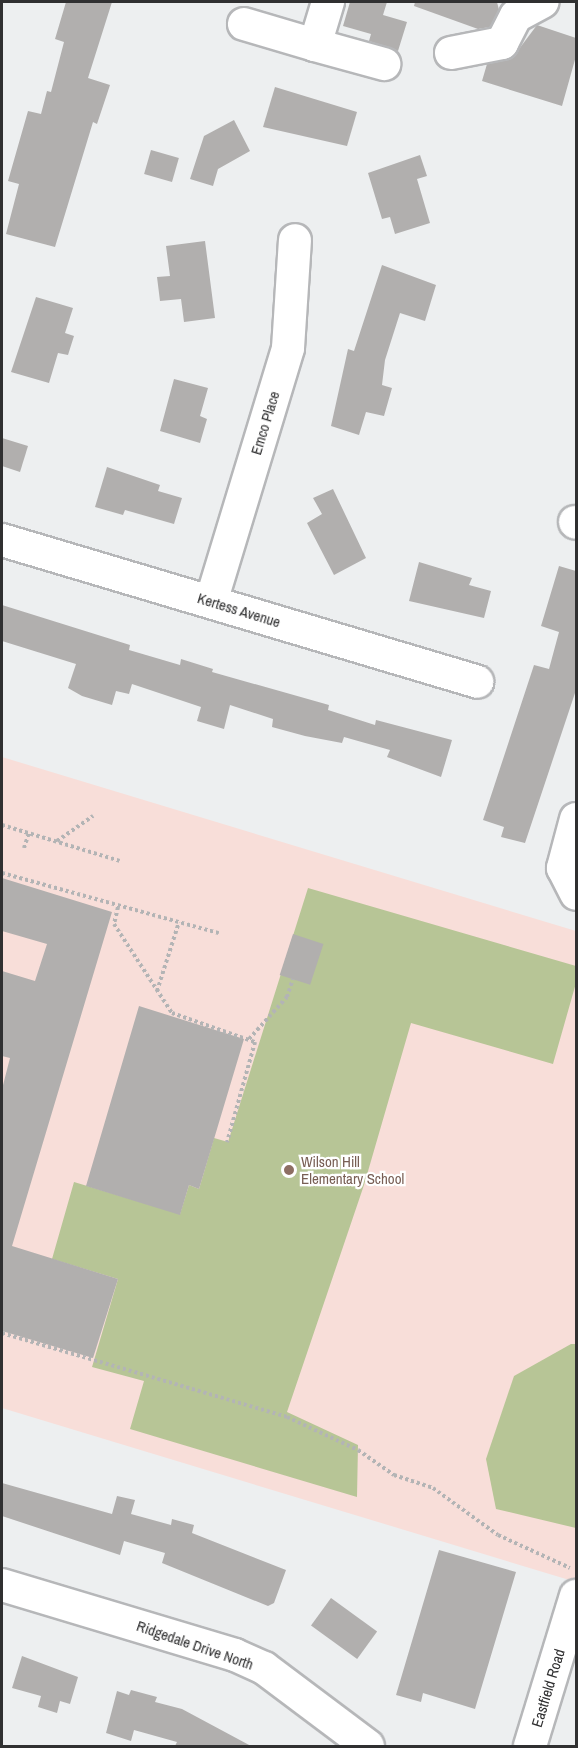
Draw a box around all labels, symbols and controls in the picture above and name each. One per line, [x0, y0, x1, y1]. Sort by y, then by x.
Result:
street label: Emco Place [247, 389, 283, 457]
street label: Kertess Avenue [195, 589, 283, 631]
place label: Wilson Hill Elementary School [301, 1152, 404, 1187]
marker: Wilson Hill Elementary School [282, 1163, 296, 1177]
street label: Ridgedale Drive North [134, 1617, 256, 1673]
street label: Eastfield Road [528, 1647, 568, 1729]

